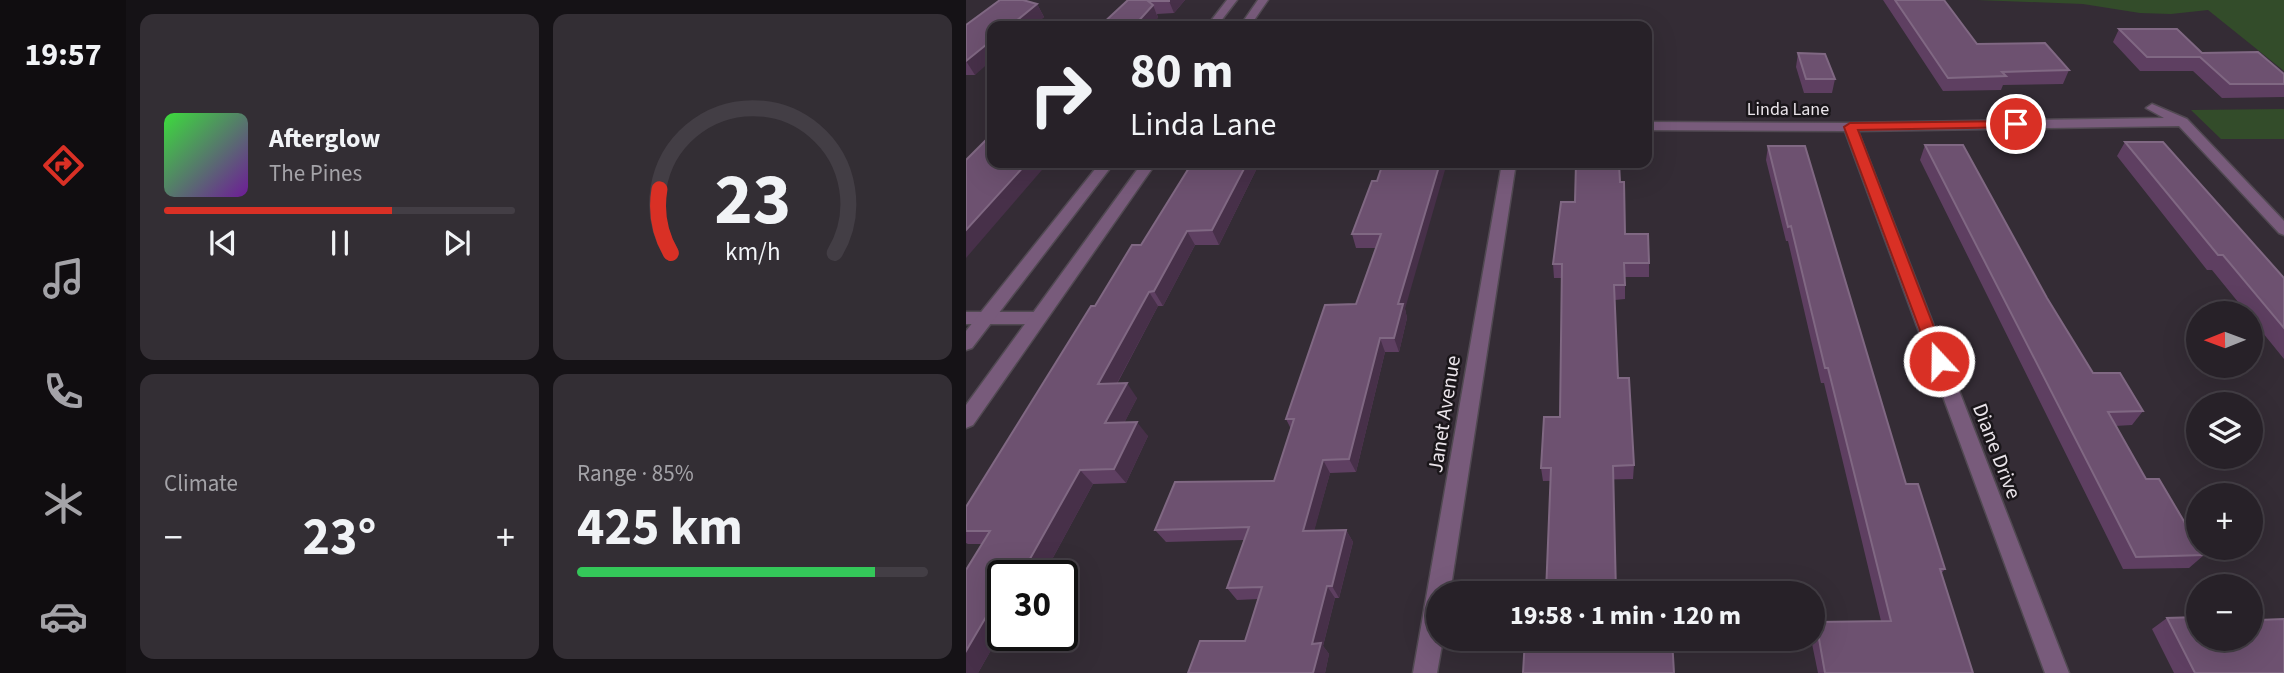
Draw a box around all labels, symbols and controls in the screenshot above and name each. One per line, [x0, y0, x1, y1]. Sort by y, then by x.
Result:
text: 19:57 [24, 32, 102, 78]
text: 80 m [1130, 37, 1234, 107]
icon: right [1015, 49, 1106, 140]
pin [1986, 94, 2046, 154]
street label: Linda Lane [1747, 97, 1829, 122]
text: Linda Lane [1130, 102, 1276, 148]
icon: arrive [1997, 105, 2035, 143]
text: Afterglow [269, 120, 380, 157]
icon: directions [39, 141, 88, 190]
text: 23 [714, 149, 791, 253]
text: The Pines [269, 157, 362, 190]
icon: previous [204, 224, 242, 262]
icon: pause [321, 224, 359, 262]
icon: next [438, 224, 476, 262]
text: km/h [725, 234, 780, 270]
icon: music [39, 254, 88, 303]
north arrow [2186, 301, 2263, 378]
map controls [2186, 301, 2263, 651]
position arrow [1902, 324, 1976, 398]
street label: Janet Avenue [1420, 353, 1468, 475]
icon: phone [39, 367, 88, 416]
button: layers [2186, 392, 2263, 469]
street label: Diane Drive [1965, 399, 2029, 503]
text: Range · 85% [577, 457, 694, 490]
text: Climate [164, 467, 238, 500]
icon: climate [39, 479, 88, 528]
button: + [2186, 483, 2263, 560]
text: 425 km [577, 491, 743, 565]
text: 23° [303, 501, 376, 575]
text: − [164, 511, 183, 565]
text: + [496, 511, 515, 565]
speed limit sign: 30 [987, 560, 1078, 651]
button: − [2186, 574, 2263, 651]
icon: car [39, 592, 88, 641]
text: 19:58 · 1 min · 120 m [1510, 597, 1741, 634]

